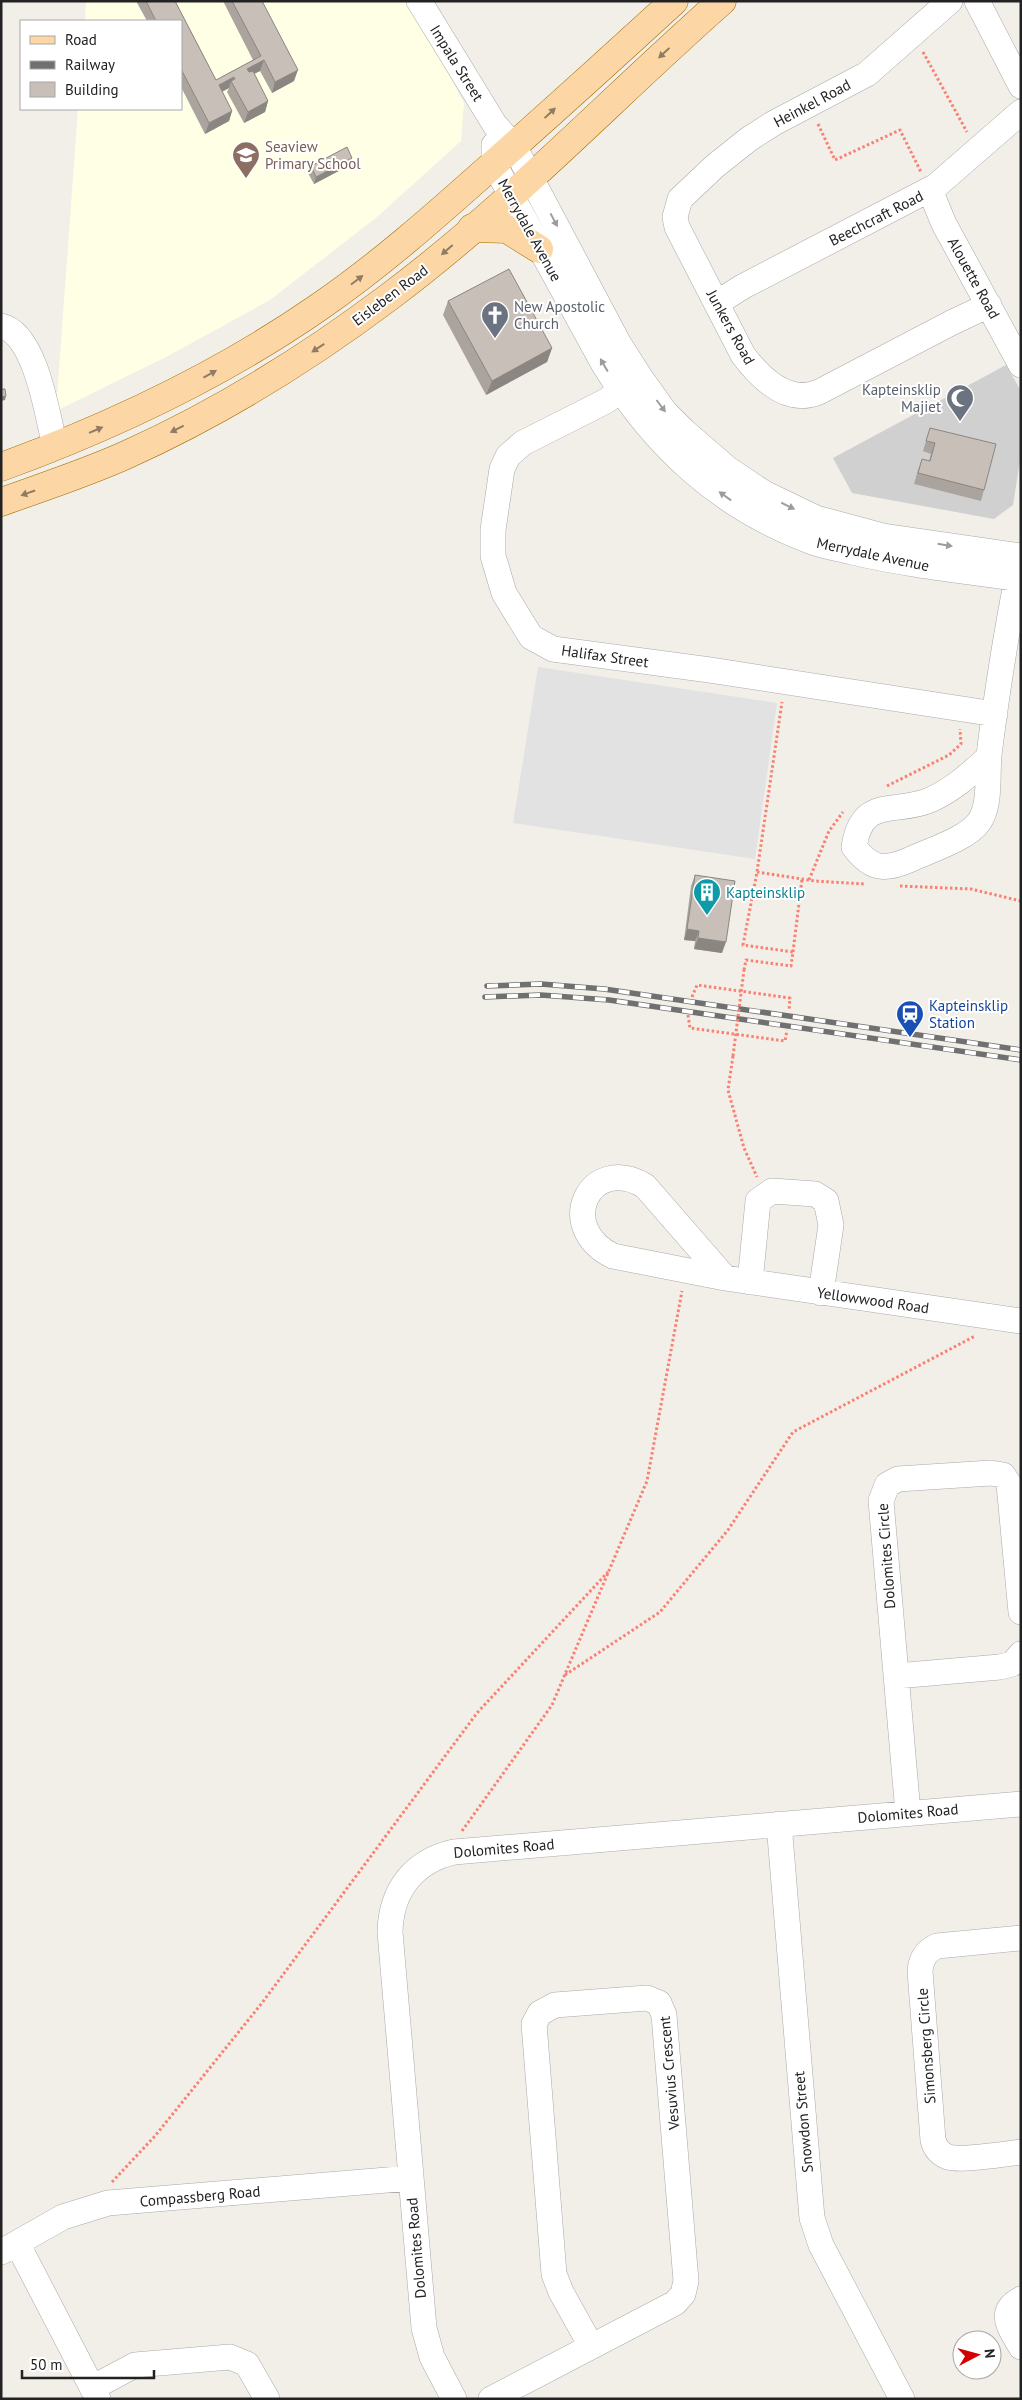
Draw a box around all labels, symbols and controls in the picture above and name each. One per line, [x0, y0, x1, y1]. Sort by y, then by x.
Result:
legend [20, 20, 182, 110]
street label: Impala Street [426, 21, 488, 105]
text: Road [65, 30, 97, 49]
one-way arrow [658, 48, 671, 59]
text: Railway [65, 55, 115, 74]
street label: Heinkel Road [770, 75, 854, 131]
text: Building [65, 80, 119, 99]
one-way arrow [544, 107, 556, 119]
place label: Seaview Primary School [265, 137, 361, 173]
school or university icon: Seaview Primary School [231, 140, 261, 179]
street label: Merrydale Avenue [494, 175, 566, 285]
street label: Beechcraft Road [826, 186, 926, 250]
one-way arrow [550, 213, 558, 228]
street label: Alouette Road [944, 234, 1004, 322]
one-way arrow [442, 244, 454, 256]
street label: Eisleben Road [348, 260, 432, 330]
one-way arrow [350, 274, 363, 285]
street label: Junkers Road [702, 285, 759, 368]
place label: New Apostolic Church [514, 297, 605, 333]
church icon: New Apostolic Church [480, 300, 510, 339]
one-way arrow [311, 343, 324, 352]
one-way arrow [600, 357, 608, 372]
one-way arrow [204, 369, 217, 378]
place label: Kapteinsklip Majiet [862, 380, 941, 416]
mosque icon: Kapteinsklip Majiet [945, 383, 975, 422]
one-way arrow [656, 399, 666, 413]
one-way arrow [170, 425, 184, 433]
one-way arrow [89, 426, 103, 434]
one-way arrow [20, 489, 35, 497]
one-way arrow [718, 491, 731, 501]
one-way arrow [781, 502, 795, 510]
street label: Merrydale Avenue [815, 533, 931, 575]
one-way arrow [938, 541, 954, 549]
street label: Halifax Street [560, 640, 650, 672]
building icon: Kapteinsklip [692, 877, 722, 916]
place label: Kapteinsklip [726, 883, 805, 902]
place label: Kapteinsklip Station [929, 996, 1008, 1032]
station icon: Kapteinsklip Station [895, 999, 925, 1038]
street label: Yellowwood Road [816, 1283, 930, 1317]
street label: Dolomites Circle [873, 1503, 899, 1609]
street label: Dolomites Road [857, 1799, 959, 1827]
street label: Dolomites Road [453, 1834, 555, 1862]
street label: Simonsberg Circle [912, 1987, 940, 2105]
street label: Vesuvius Crescent [655, 2015, 684, 2132]
street label: Snowdon Street [789, 2071, 817, 2173]
street label: Compassberg Road [139, 2181, 261, 2211]
street label: Dolomites Road [402, 2197, 430, 2299]
north arrow [952, 2330, 1002, 2380]
scale bar [22, 2348, 155, 2380]
text: N [980, 2348, 999, 2359]
text: 50 m [30, 2355, 63, 2374]

